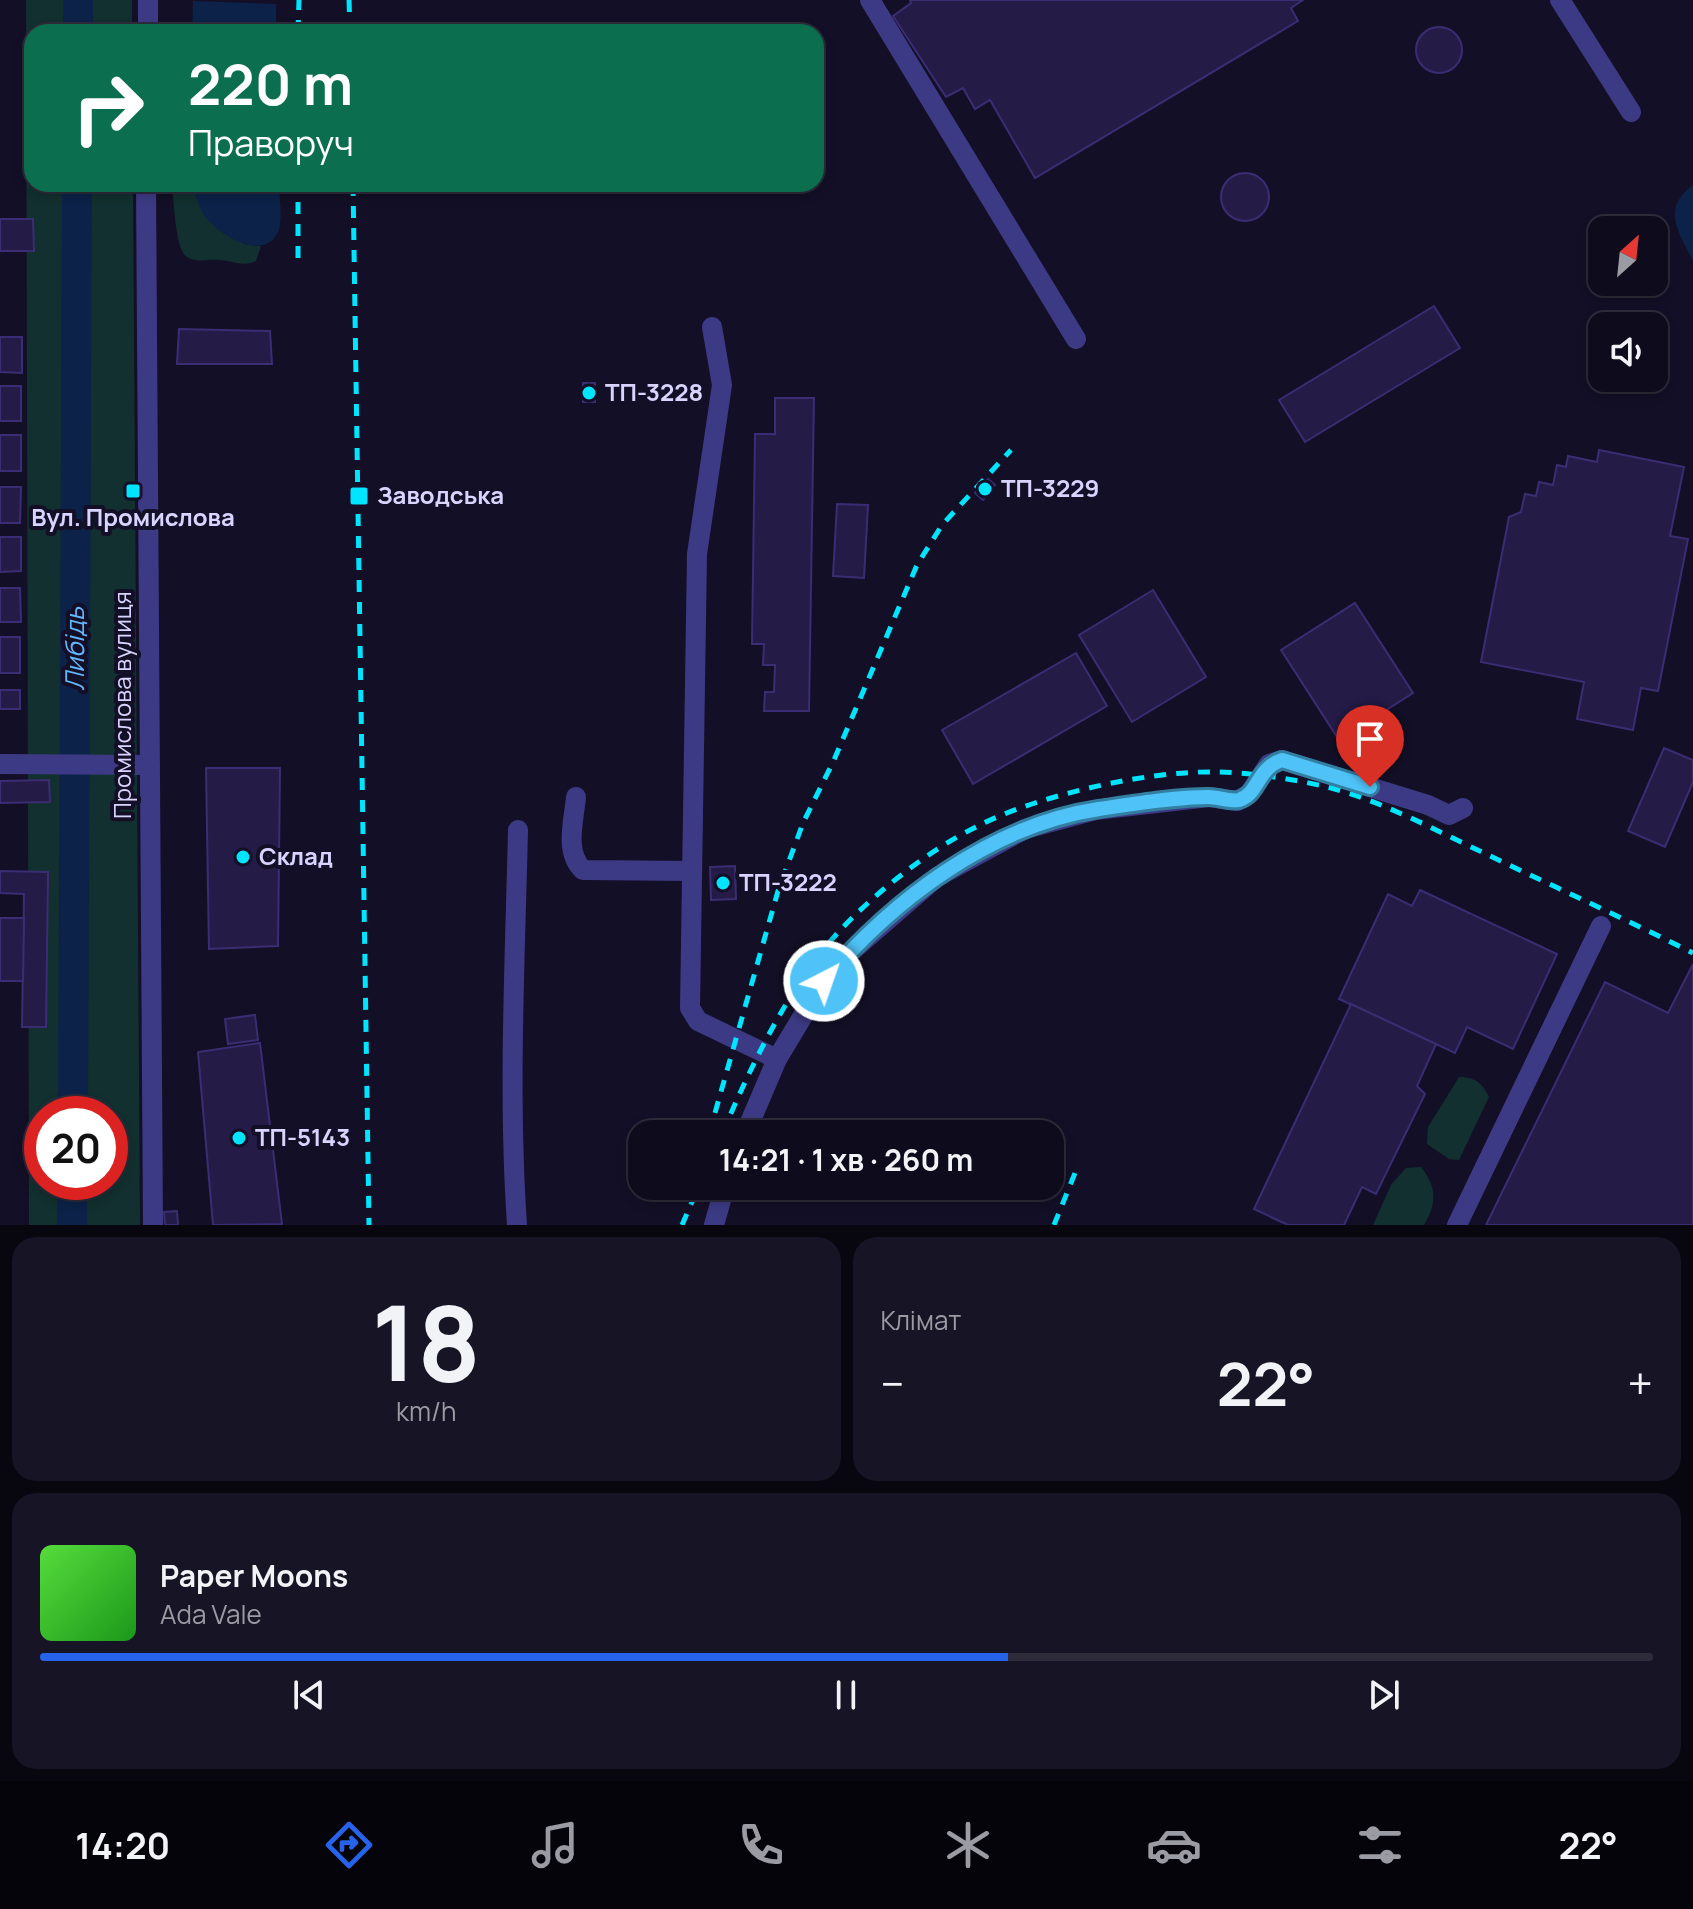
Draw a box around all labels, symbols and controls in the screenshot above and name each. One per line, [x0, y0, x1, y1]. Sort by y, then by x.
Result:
text: 220 m [188, 45, 353, 122]
icon: right [56, 56, 160, 160]
text: Праворуч [188, 118, 354, 167]
north arrow [1588, 216, 1668, 296]
map controls [1588, 216, 1668, 392]
button: sound [1588, 312, 1668, 392]
place label: ТП-3228 [605, 375, 703, 408]
marker: ТП-3228 [580, 384, 598, 402]
place label: ТП-3229 [1001, 471, 1100, 504]
place label: Заводська [377, 478, 504, 511]
marker: ТП-3229 [976, 480, 994, 498]
marker: Вул. Промислова [124, 482, 142, 500]
marker: Заводська [348, 485, 370, 507]
place label: Вул. Промислова [31, 500, 235, 533]
street label: Промислова вулиця [105, 591, 138, 819]
water label: Либідь [56, 606, 92, 691]
pin [1336, 705, 1404, 787]
icon: arrive [1348, 717, 1392, 761]
place label: Склад [259, 839, 333, 872]
marker: Склад [234, 848, 252, 866]
place label: ТП-3222 [739, 865, 837, 898]
marker: ТП-3222 [714, 874, 732, 892]
position arrow [782, 939, 866, 1023]
speed limit sign: 20 [24, 1096, 128, 1200]
place label: ТП-5143 [255, 1120, 350, 1153]
marker: ТП-5143 [230, 1129, 248, 1147]
text: 14:21 · 1 хв · 260 m [719, 1139, 973, 1180]
text: 18 [372, 1270, 481, 1412]
text: Клімат [881, 1302, 962, 1338]
text: 22° [1217, 1342, 1315, 1424]
text: − [881, 1353, 904, 1413]
text: + [1628, 1353, 1653, 1413]
text: km/h [396, 1393, 456, 1429]
text: Paper Moons [160, 1555, 348, 1596]
text: Ada Vale [160, 1596, 262, 1632]
icon: previous [287, 1673, 331, 1717]
icon: pause [824, 1673, 868, 1717]
icon: next [1362, 1673, 1406, 1717]
icon: directions [321, 1817, 377, 1873]
icon: music [527, 1817, 583, 1873]
icon: phone [733, 1817, 789, 1873]
icon: climate [940, 1817, 996, 1873]
icon: car [1146, 1817, 1202, 1873]
icon: filters [1352, 1817, 1408, 1873]
text: 14:20 [75, 1821, 170, 1870]
text: 22° [1559, 1821, 1618, 1870]

